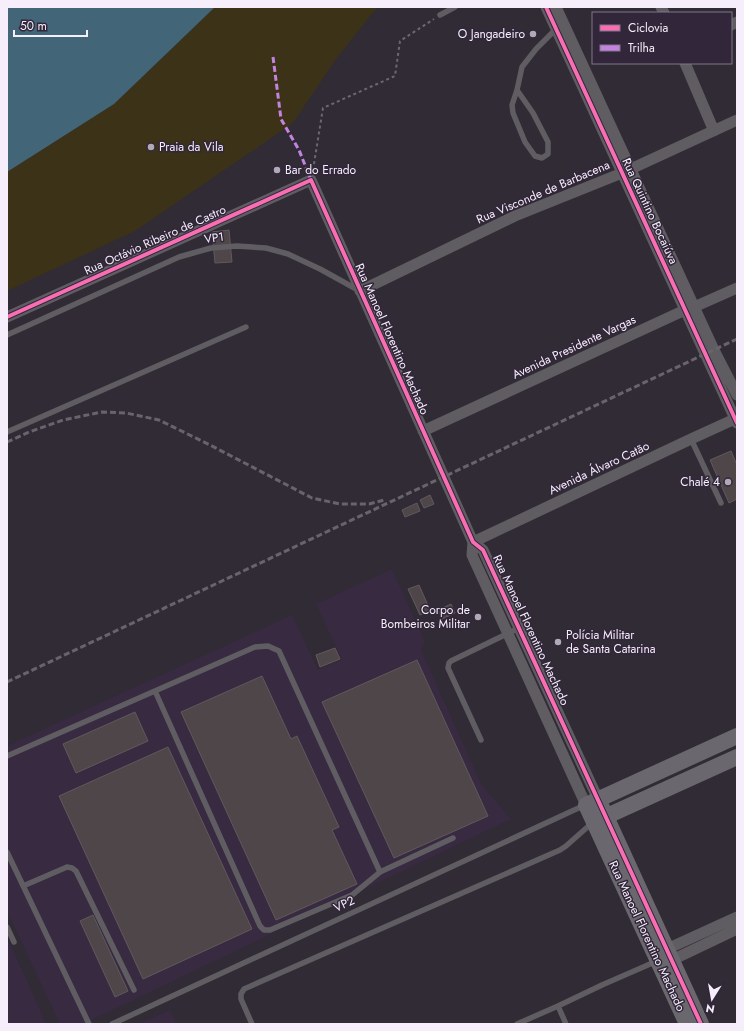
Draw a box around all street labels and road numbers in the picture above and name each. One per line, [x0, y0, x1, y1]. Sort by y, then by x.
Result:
street label: Rua Quintino Bocaiúva [617, 155, 683, 267]
street label: Rua Visconde de Barbacena [474, 156, 613, 228]
street label: Rua Octávio Ribeiro de Castro [81, 200, 229, 279]
street label: VP1 [203, 228, 225, 248]
street label: Rua Manoel Florentino Machado [350, 260, 434, 418]
street label: Avenida Presidente Vargas [509, 310, 639, 384]
street label: Avenida Álvaro Catão [546, 437, 653, 499]
street label: Rua Manoel Florentino Machado [488, 552, 574, 709]
street label: Rua Manoel Florentino Machado [604, 858, 690, 1015]
street label: VP2 [331, 891, 358, 917]

